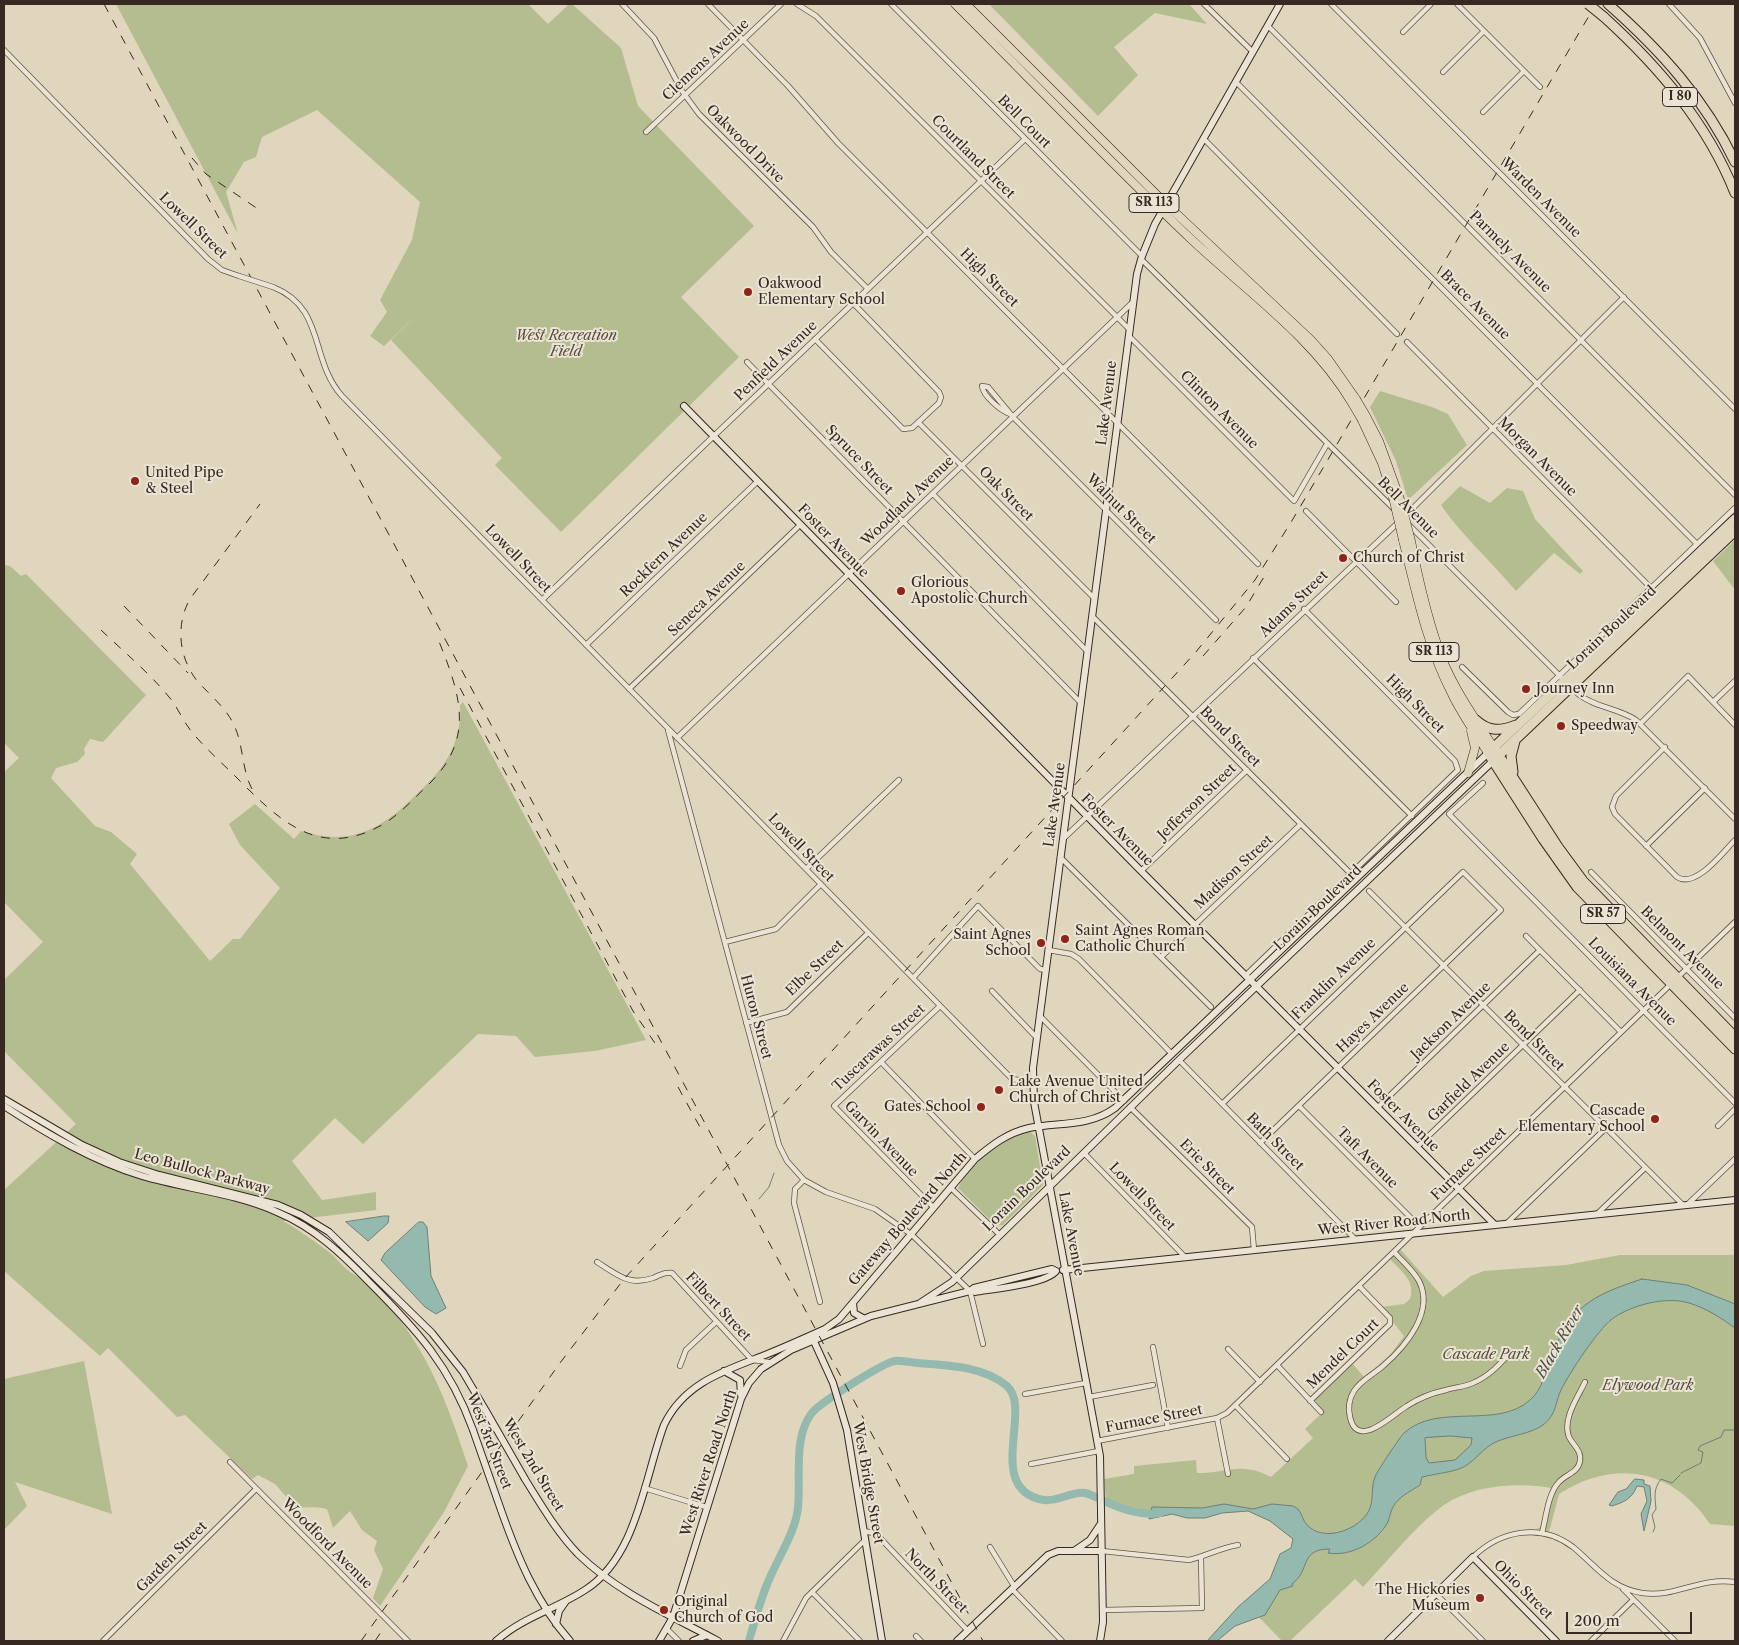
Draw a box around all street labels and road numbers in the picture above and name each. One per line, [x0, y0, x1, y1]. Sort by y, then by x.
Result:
street label: Clemens Avenue [659, 16, 753, 104]
road number: I 80 [1662, 88, 1698, 106]
street label: Bell Court [994, 92, 1054, 152]
street label: Oakwood Drive [702, 101, 788, 187]
street label: Courtland Street [928, 112, 1018, 202]
street label: Warden Avenue [1498, 155, 1584, 241]
street label: Lowell Street [155, 189, 231, 263]
road number: SR 113 [1129, 194, 1179, 212]
street label: Parmely Avenue [1466, 208, 1554, 296]
street label: High Street [956, 245, 1022, 311]
street label: Brace Avenue [1437, 267, 1513, 343]
street label: Penfield Avenue [731, 317, 821, 405]
street label: Lake Avenue [1093, 360, 1121, 446]
street label: Clinton Avenue [1176, 367, 1262, 453]
street label: Morgan Avenue [1494, 414, 1580, 500]
street label: Spruce Street [822, 422, 896, 498]
street label: Woodland Avenue [858, 453, 958, 549]
street label: Oak Street [975, 463, 1037, 525]
street label: Walnut Street [1083, 471, 1159, 547]
street label: Bell Avenue [1374, 474, 1442, 542]
street label: Foster Avenue [794, 501, 872, 581]
street label: Rockfern Avenue [617, 509, 711, 601]
street label: Lowell Street [481, 521, 555, 597]
street label: Seneca Avenue [665, 558, 749, 640]
street label: Adams Street [1256, 567, 1332, 641]
street label: Lorain Boulevard [1564, 583, 1660, 673]
road number: SR 113 [1409, 642, 1459, 662]
street label: High Street [1382, 671, 1448, 737]
street label: Bond Street [1196, 703, 1264, 771]
street label: Jefferson Street [1154, 760, 1240, 844]
street label: Lake Avenue [1041, 762, 1069, 848]
street label: Foster Avenue [1077, 790, 1157, 870]
street label: Lowell Street [764, 810, 838, 886]
street label: Madison Street [1191, 831, 1277, 913]
street label: Lorain Boulevard [1271, 862, 1365, 954]
street label: Belmont Avenue [1637, 903, 1727, 993]
road number: SR 57 [1580, 904, 1626, 924]
street label: Louisiana Avenue [1584, 934, 1680, 1030]
street label: Franklin Avenue [1289, 935, 1379, 1023]
street label: Elbe Street [783, 936, 847, 1000]
street label: Huron Street [737, 973, 775, 1061]
street label: Hayes Avenue [1333, 979, 1413, 1057]
street label: Jackson Avenue [1408, 979, 1494, 1063]
street label: Tuscarawas Street [829, 1001, 929, 1095]
street label: Bond Street [1500, 1007, 1568, 1075]
street label: Garfield Avenue [1425, 1039, 1513, 1125]
street label: Foster Avenue [1363, 1076, 1443, 1156]
street label: Garvin Avenue [841, 1098, 921, 1180]
street label: Bath Street [1243, 1110, 1307, 1174]
street label: Taft Avenue [1333, 1124, 1401, 1192]
street label: Furnace Street [1428, 1124, 1510, 1204]
street label: Erie Street [1176, 1136, 1238, 1198]
street label: Lorain Boulevard [980, 1143, 1074, 1235]
street label: Leo Bullock Parkway [132, 1146, 272, 1198]
street label: Gateway Boulevard North [845, 1149, 971, 1289]
street label: Lowell Street [1105, 1159, 1179, 1235]
street label: Lake Avenue [1055, 1190, 1087, 1278]
street label: West River Road North [1317, 1207, 1471, 1239]
street label: Filbert Street [682, 1269, 754, 1345]
street label: Mendel Court [1304, 1315, 1382, 1393]
street label: West River Road North [677, 1387, 741, 1539]
street label: West 3rd Street [463, 1390, 515, 1492]
street label: Furnace Street [1104, 1401, 1204, 1437]
street label: West 2nd Street [499, 1415, 567, 1515]
street label: West Bridge Street [849, 1421, 887, 1545]
street label: Woodford Avenue [278, 1495, 376, 1593]
street label: Garden Street [133, 1518, 211, 1596]
street label: North Street [901, 1545, 971, 1617]
street label: Ohio Street [1490, 1557, 1556, 1623]

